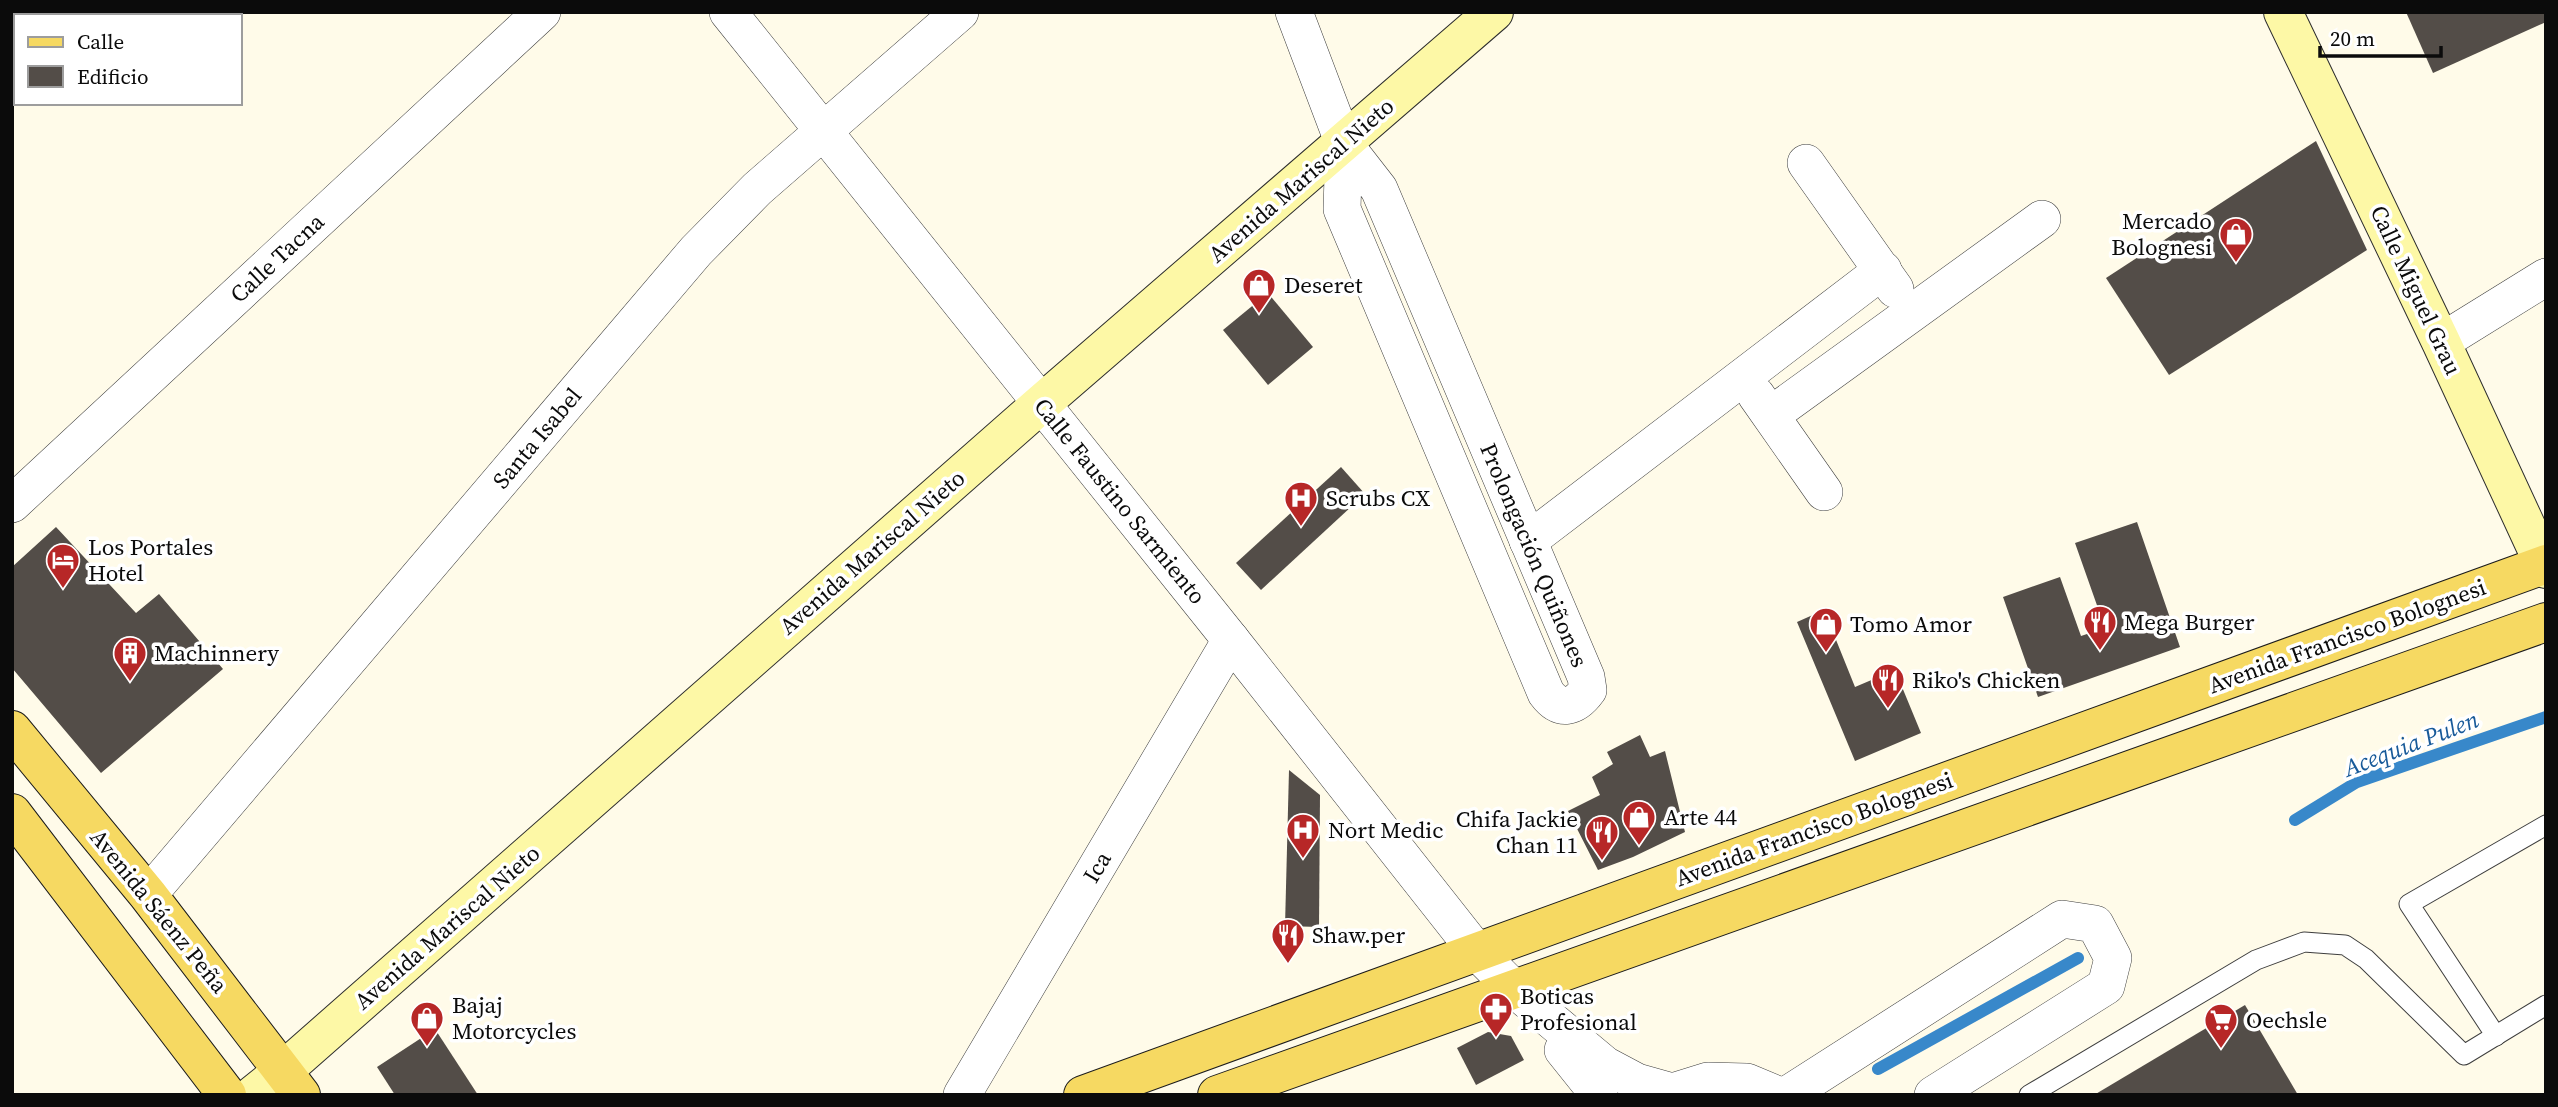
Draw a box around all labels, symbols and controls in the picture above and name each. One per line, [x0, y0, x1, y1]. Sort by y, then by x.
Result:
legend [14, 14, 242, 105]
scale bar [2320, 14, 2441, 58]
text: 20 m [2330, 24, 2375, 53]
text: Calle [77, 27, 124, 56]
text: Edificio [77, 62, 149, 91]
street label: Avenida Mariscal Nieto [1201, 90, 1401, 270]
street label: Calle Miguel Grau [2363, 200, 2469, 380]
place label: Mercado Bolognesi [2111, 205, 2212, 263]
street label: Calle Tacna [223, 206, 331, 310]
shop icon: Mercado Bolognesi [2217, 215, 2255, 264]
shop icon: Deseret [1240, 266, 1278, 315]
place label: Deseret [1284, 269, 1363, 301]
street label: Santa Isabel [485, 380, 589, 495]
street label: Calle Faustino Sarmiento [1027, 391, 1213, 611]
street label: Prolongación Quiñones [1472, 438, 1596, 672]
street label: Avenida Mariscal Nieto [772, 462, 972, 642]
hospital icon: Scrubs CX [1282, 479, 1320, 528]
place label: Scrubs CX [1326, 482, 1430, 514]
place label: Los Portales Hotel [88, 531, 213, 589]
hotel icon: Los Portales Hotel [44, 541, 82, 590]
street label: Avenida Francisco Bolognesi [2204, 571, 2490, 701]
restaurant icon: Mega Burger [2081, 603, 2119, 652]
shop icon: Tomo Amor [1807, 605, 1845, 654]
place label: Mega Burger [2124, 606, 2255, 638]
place label: Tomo Amor [1850, 608, 1972, 640]
building icon: Machinnery [111, 634, 149, 683]
place label: Machinnery [154, 637, 279, 669]
restaurant icon: Riko's Chicken [1869, 661, 1907, 710]
place label: Riko's Chicken [1912, 664, 2060, 696]
water label: Acequia Pulen [2337, 702, 2484, 785]
street label: Avenida Francisco Bolognesi [1671, 764, 1957, 894]
shop icon: Arte 44 [1620, 798, 1658, 847]
place label: Arte 44 [1664, 801, 1738, 833]
place label: Chifa Jackie Chan 11 [1456, 803, 1578, 861]
hospital icon: Nort Medic [1284, 811, 1322, 860]
restaurant icon: Chifa Jackie Chan 11 [1583, 813, 1621, 862]
place label: Nort Medic [1328, 814, 1443, 846]
street label: Avenida Sáenz Peña [83, 822, 235, 1000]
street label: Avenida Mariscal Nieto [347, 837, 547, 1017]
street label: Ica [1075, 845, 1119, 889]
restaurant icon: Shaw.per [1269, 916, 1307, 965]
place label: Shaw.per [1312, 919, 1405, 951]
place label: Boticas Profesional [1520, 980, 1637, 1038]
place label: Bajaj Motorcycles [452, 989, 576, 1047]
pharmacy icon: Boticas Profesional [1477, 990, 1515, 1039]
shop icon: Bajaj Motorcycles [408, 999, 446, 1048]
supermarket icon: Oechsle [2202, 1001, 2240, 1050]
place label: Oechsle [2246, 1004, 2327, 1036]

